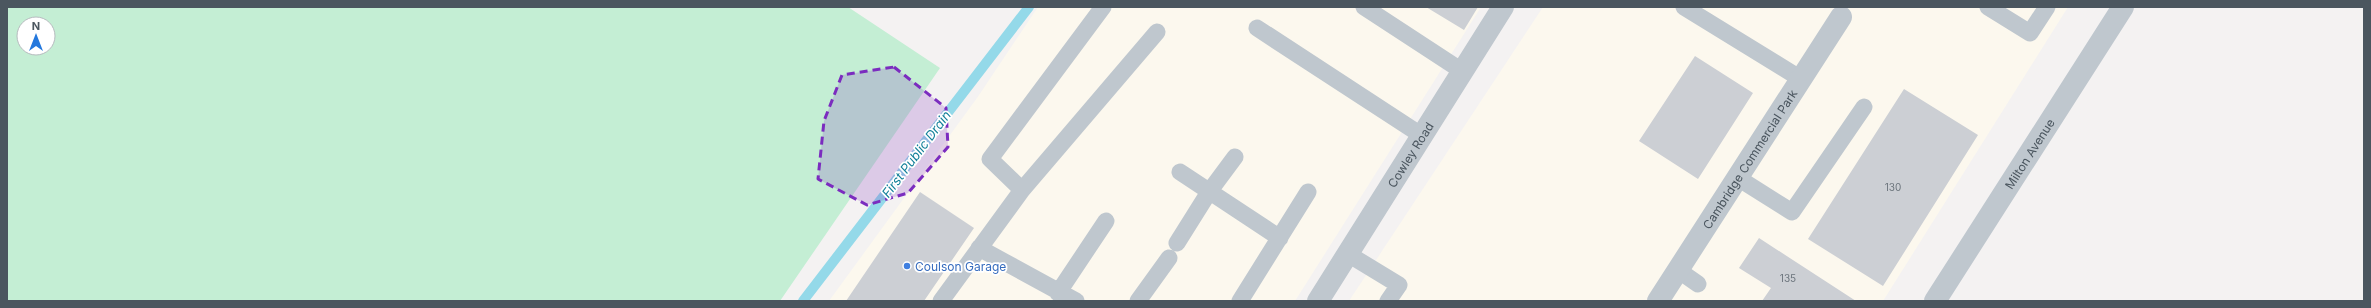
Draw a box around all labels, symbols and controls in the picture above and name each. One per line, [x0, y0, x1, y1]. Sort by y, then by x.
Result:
north arrow [16, 16, 56, 56]
text: N [32, 19, 40, 33]
street label: Cambridge Commercial Park [1699, 86, 1800, 231]
water label: First Public Drain [878, 107, 954, 201]
street label: Milton Avenue [2001, 116, 2057, 192]
street label: Cowley Road [1384, 119, 1436, 190]
house number: 130 [1885, 181, 1901, 193]
place label: Coulson Garage [915, 259, 1006, 274]
marker: Coulson Garage [902, 261, 912, 271]
house number: 135 [1780, 272, 1796, 284]

